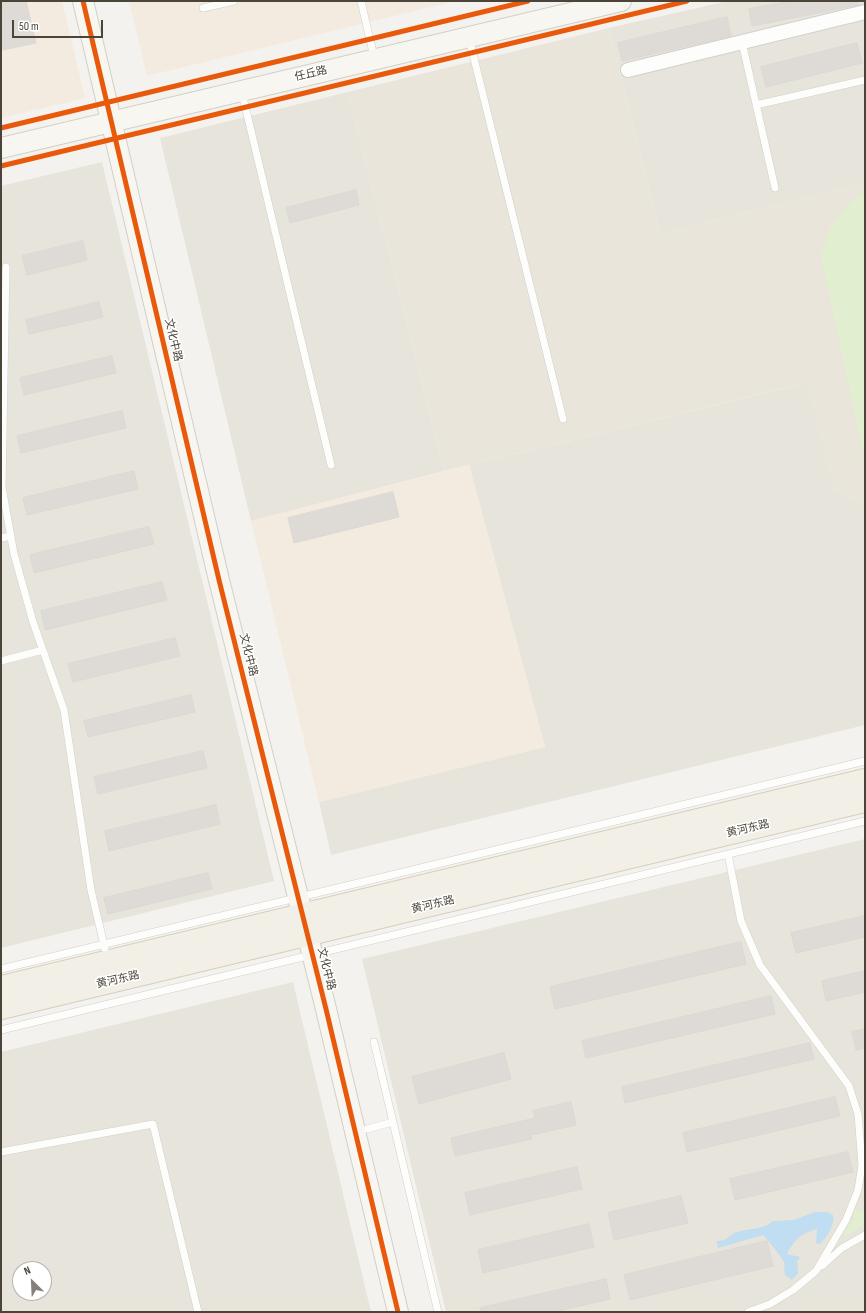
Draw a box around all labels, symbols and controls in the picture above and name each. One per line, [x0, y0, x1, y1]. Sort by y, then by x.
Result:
scale bar [14, 12, 105, 38]
text: 50 m [19, 19, 39, 34]
street label: 任丘路 [293, 64, 329, 84]
street label: 文化中路 [162, 317, 184, 363]
street label: 文化中路 [236, 632, 260, 678]
street label: 黄河东路 [725, 818, 771, 840]
street label: 黄河东路 [410, 894, 456, 916]
street label: 文化中路 [314, 946, 338, 992]
street label: 黄河东路 [95, 969, 141, 991]
north arrow [12, 1261, 52, 1301]
text: N [22, 1263, 33, 1278]

